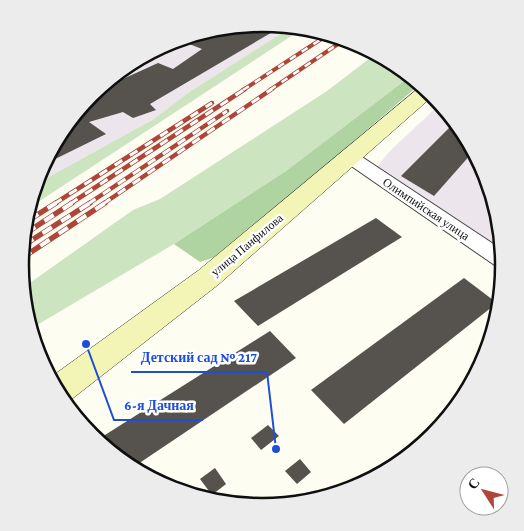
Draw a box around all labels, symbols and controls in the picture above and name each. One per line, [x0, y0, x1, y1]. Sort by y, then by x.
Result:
street label: Олимпийская улица [380, 175, 473, 244]
street label: улица Панфилова [208, 211, 286, 279]
callout: Детский сад № 217 [131, 343, 267, 372]
text: Детский сад № 217 [141, 349, 257, 365]
callout: 6-я Дачная [114, 391, 203, 420]
text: 6-я Дачная [124, 397, 194, 413]
north arrow [459, 466, 509, 516]
text: С [464, 475, 483, 492]

